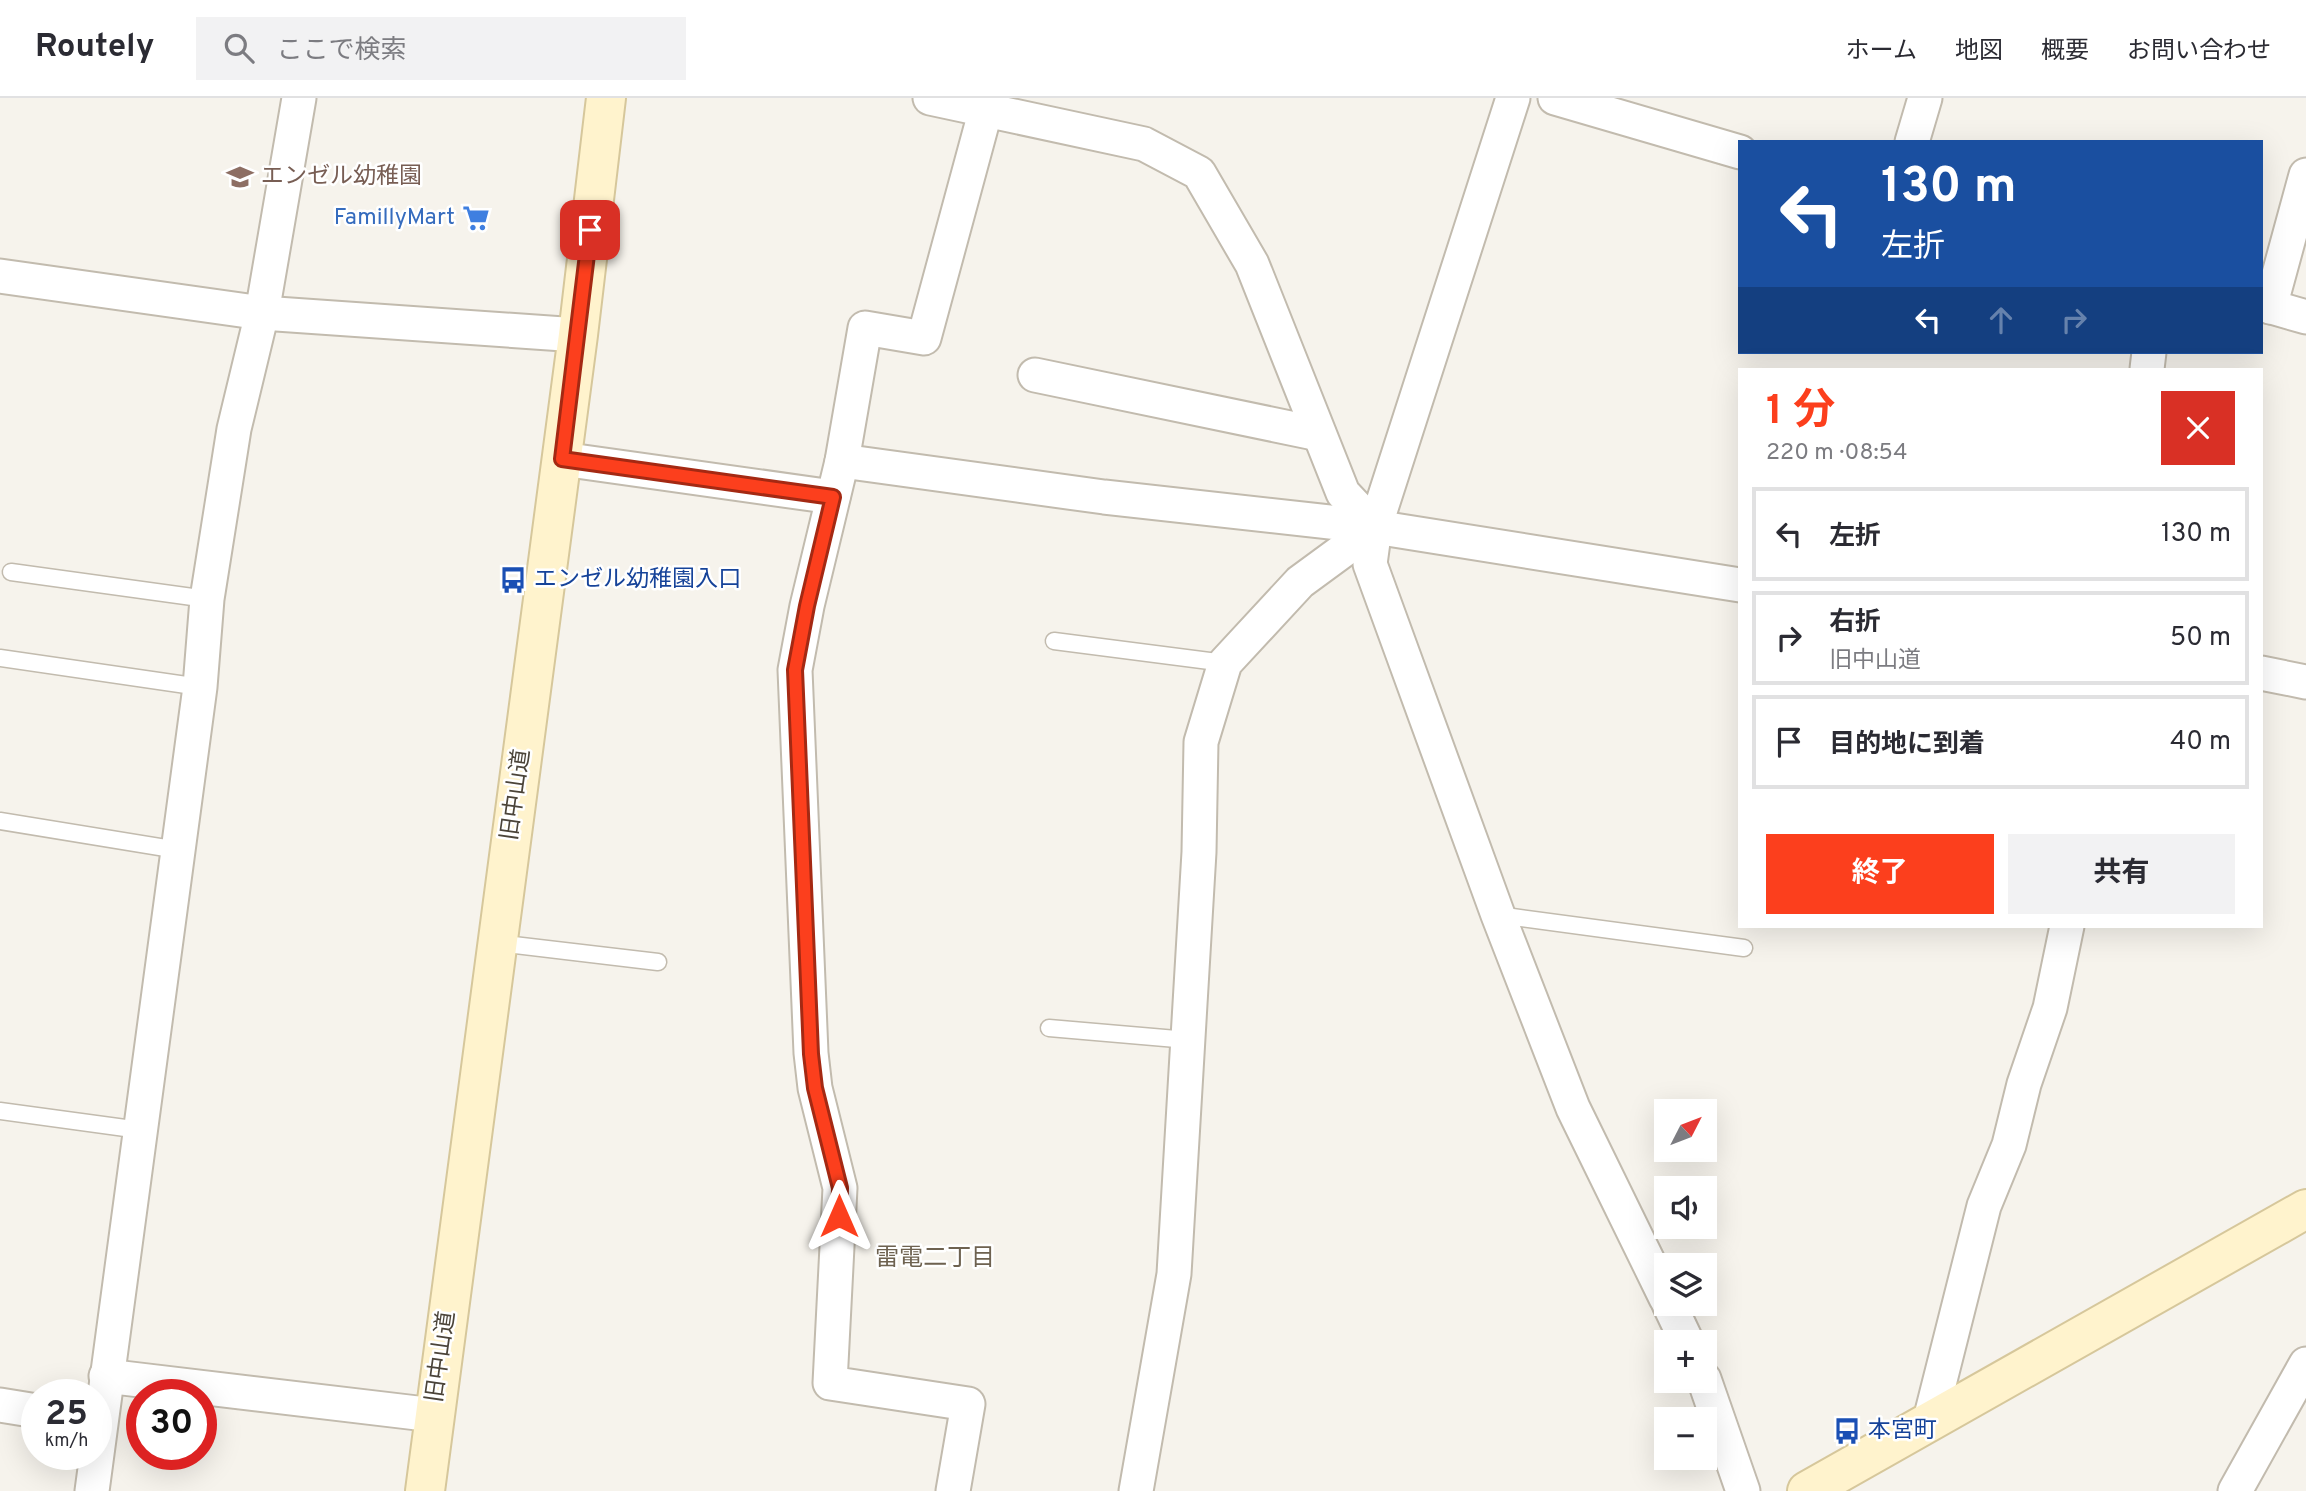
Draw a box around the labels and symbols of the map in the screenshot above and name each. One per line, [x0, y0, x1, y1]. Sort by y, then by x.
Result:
school or university icon: エンゼル幼稚園 [225, 162, 255, 192]
place label: エンゼル幼稚園 [261, 163, 422, 192]
pin [560, 200, 620, 260]
supermarket icon: FamillyMart [461, 203, 491, 233]
place label: FamillyMart [334, 204, 455, 233]
bus stop icon: エンゼル幼稚園入口 [498, 565, 528, 595]
place label: エンゼル幼稚園入口 [534, 566, 741, 595]
street label: 旧中山道 [496, 747, 538, 843]
north arrow [1654, 1099, 1717, 1162]
position arrow [802, 1179, 876, 1253]
district label: 雷電二丁目 [875, 1244, 995, 1274]
street label: 旧中山道 [421, 1309, 463, 1405]
speed limit sign: 30 [126, 1379, 217, 1470]
bus stop icon: 本宮町 [1832, 1416, 1862, 1446]
place label: 本宮町 [1868, 1417, 1937, 1446]

